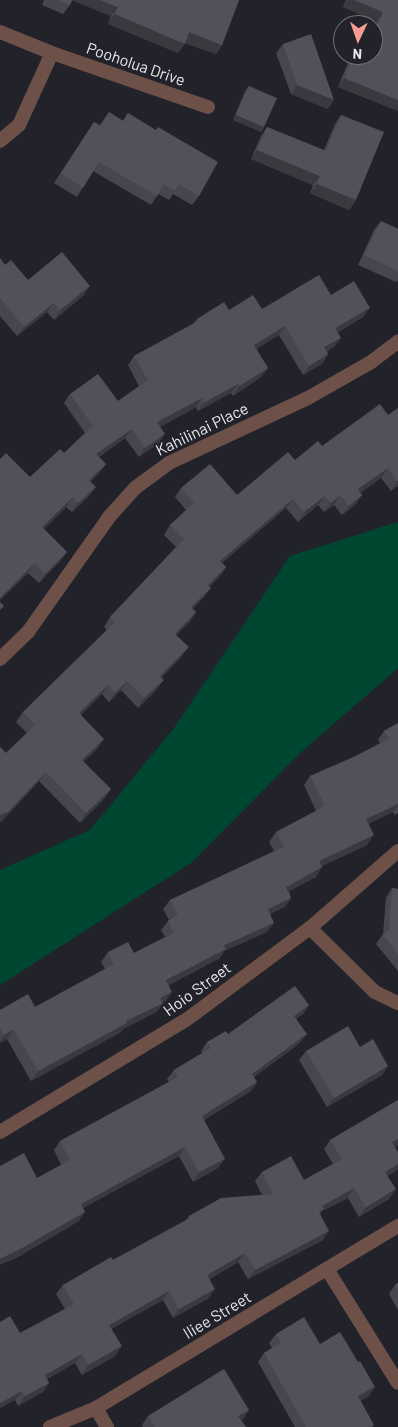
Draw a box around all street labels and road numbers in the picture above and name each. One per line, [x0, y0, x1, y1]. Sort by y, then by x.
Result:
street label: Pooholua Drive [84, 38, 188, 90]
street label: Kahilinai Place [153, 398, 251, 460]
street label: Hoio Street [159, 958, 235, 1020]
street label: Iliee Street [180, 1287, 254, 1343]

